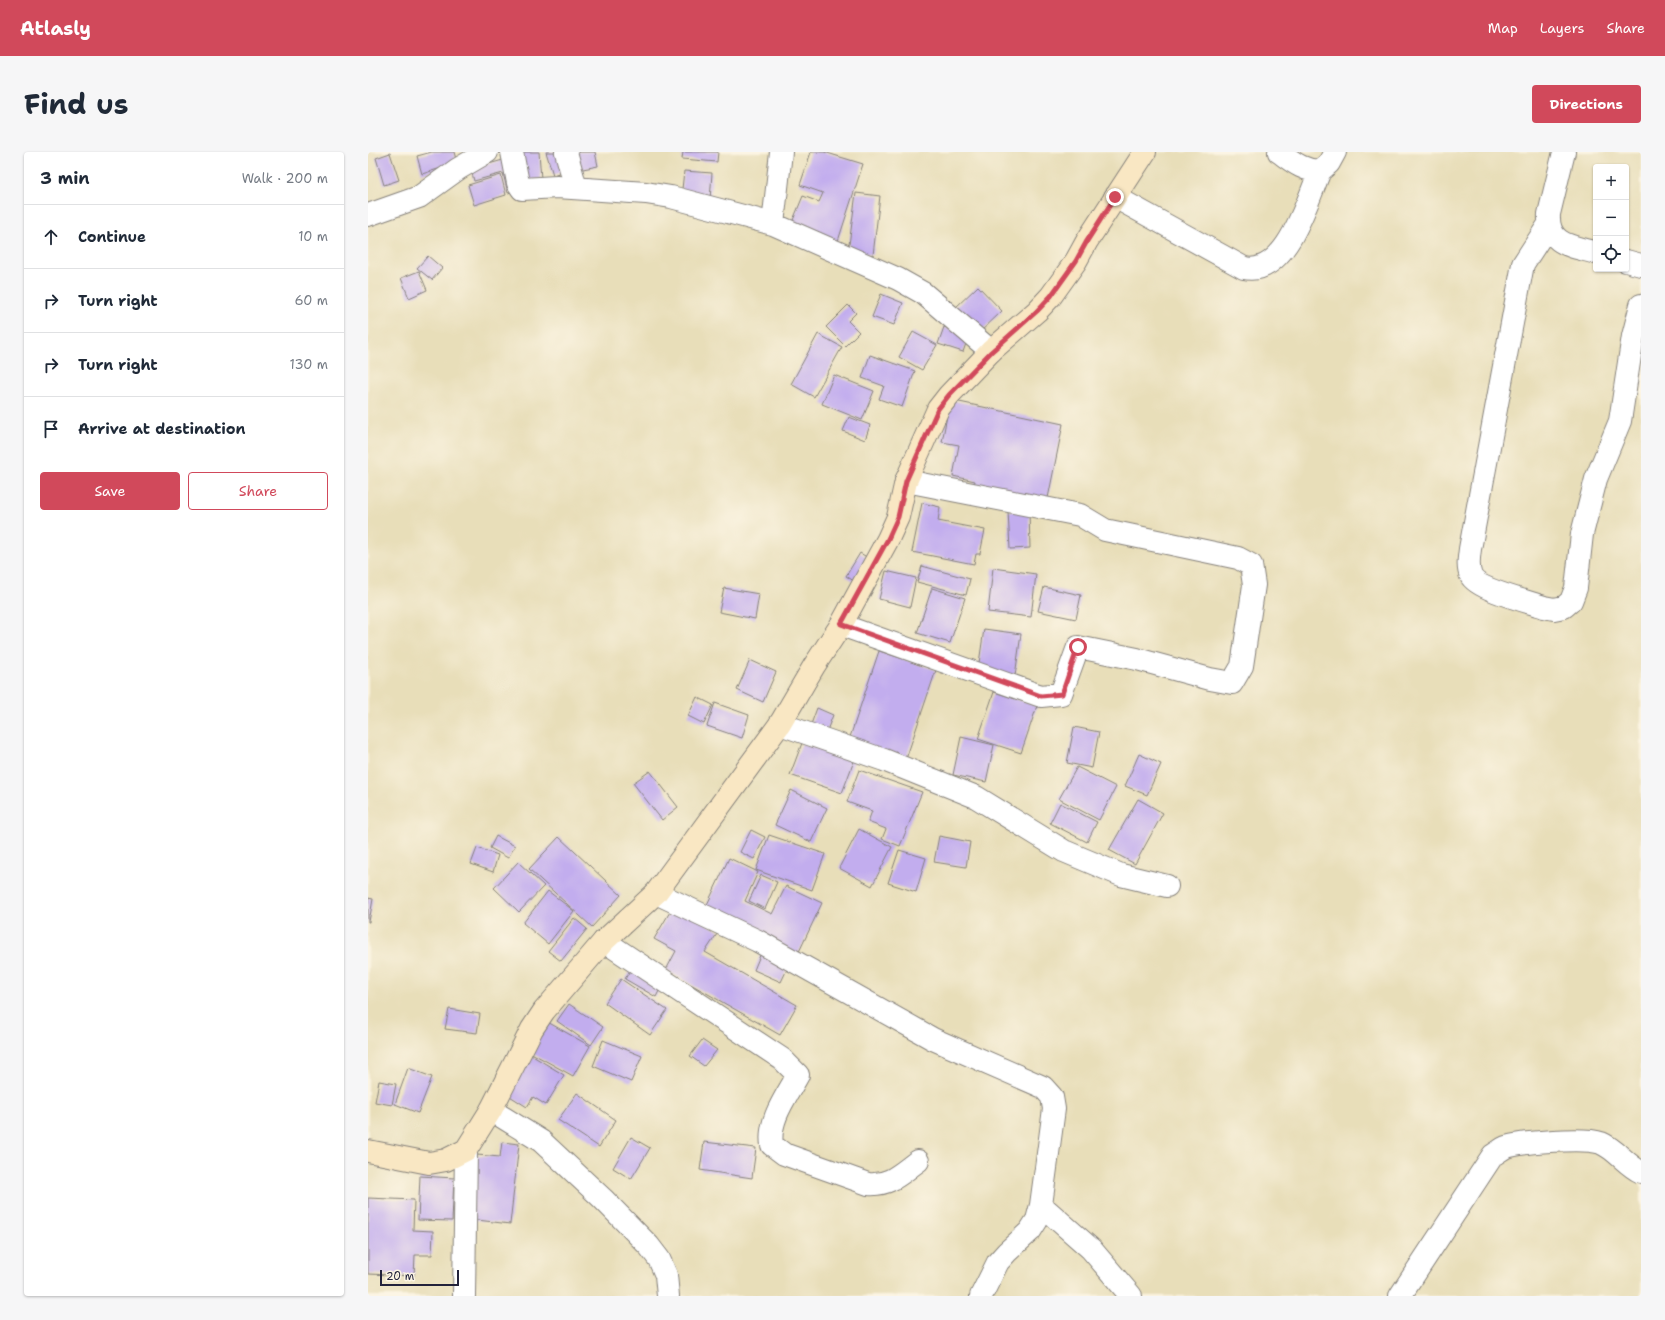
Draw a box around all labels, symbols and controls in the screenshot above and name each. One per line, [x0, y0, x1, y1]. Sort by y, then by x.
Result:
text: Atlasly [20, 16, 91, 41]
text: Map [1488, 19, 1518, 37]
text: Layers [1540, 19, 1584, 37]
text: Share [1606, 19, 1645, 37]
text: Find us [24, 85, 129, 123]
button: Directions [1532, 85, 1641, 123]
map controls [1593, 164, 1629, 272]
button: + [1593, 164, 1629, 200]
text: 3 min [40, 167, 90, 189]
text: Walk · 200 m [242, 170, 328, 187]
route end [1106, 188, 1124, 206]
button: − [1593, 200, 1629, 236]
icon: ahead [40, 226, 62, 248]
text: Continue [78, 227, 146, 247]
text: 10 m [298, 228, 328, 245]
button: locate [1593, 236, 1629, 272]
icon: right [40, 290, 62, 312]
text: Turn right [78, 291, 158, 311]
text: 60 m [295, 292, 328, 309]
icon: right [40, 354, 62, 376]
text: Turn right [78, 355, 158, 375]
text: 130 m [290, 356, 328, 373]
icon: arrive [40, 418, 62, 440]
text: Arrive at destination [78, 419, 246, 439]
button: Save [40, 472, 180, 510]
button: Share [188, 472, 328, 510]
route start [1069, 638, 1087, 656]
scale bar [380, 1268, 459, 1287]
text: 20 m [386, 1269, 414, 1284]

